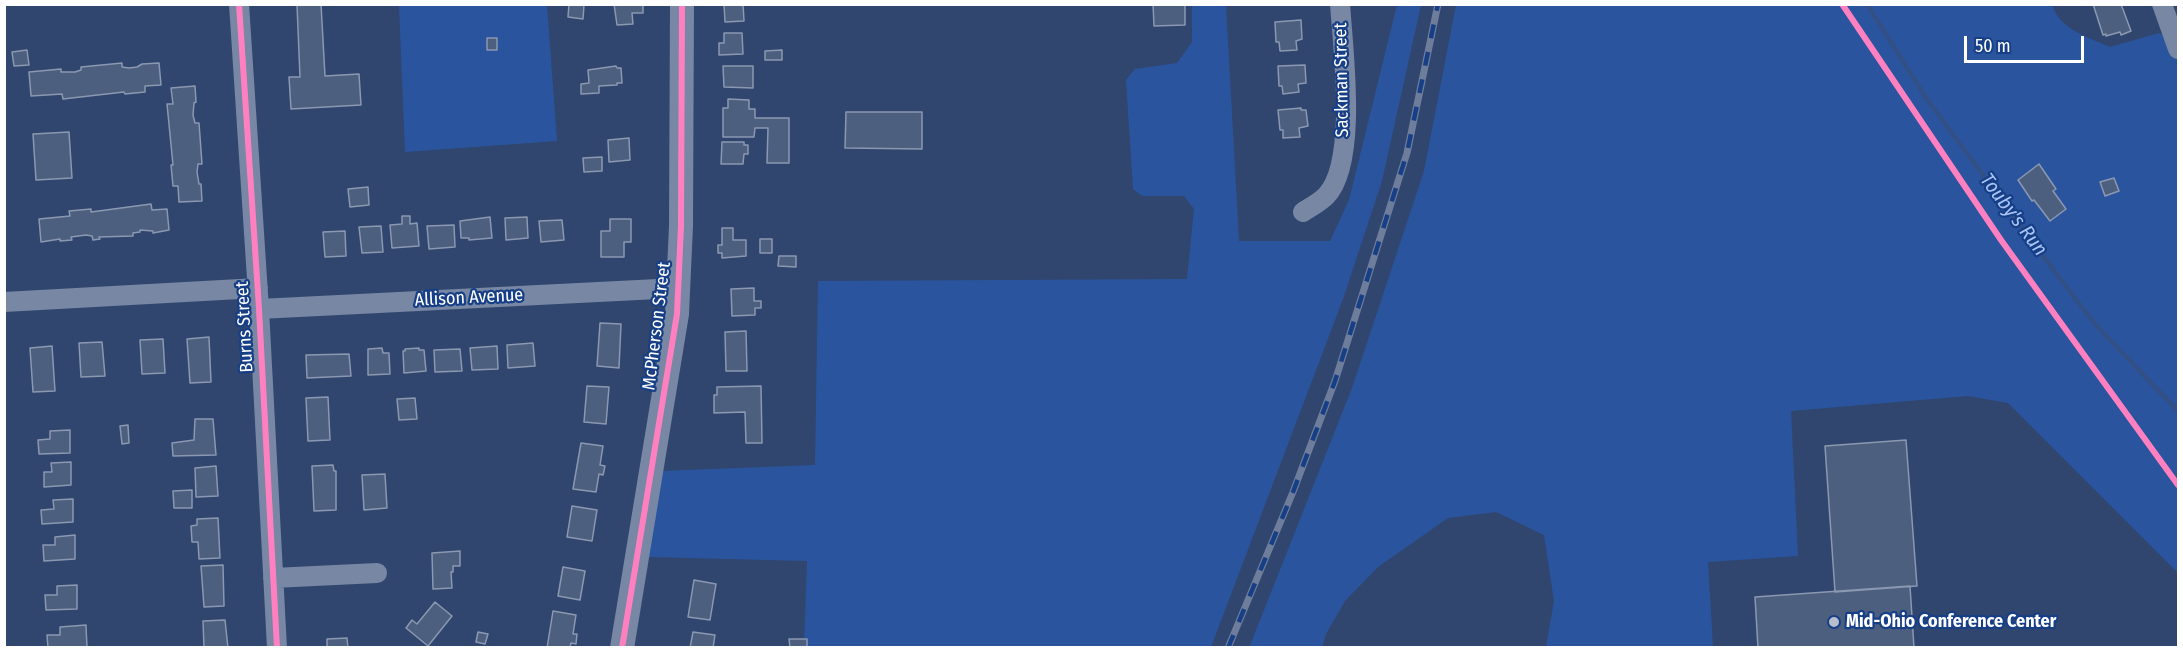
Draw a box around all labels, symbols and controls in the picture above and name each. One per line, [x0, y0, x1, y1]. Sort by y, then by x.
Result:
street label: Sackman Street [1330, 23, 1354, 137]
scale bar [1967, 24, 2087, 62]
text: 50 m [1975, 35, 2011, 57]
water label: Touby's Run [1974, 169, 2052, 261]
street label: McPherson Street [638, 261, 676, 391]
street label: Burns Street [232, 281, 258, 373]
street label: Allison Avenue [414, 284, 524, 312]
place label: Mid-Ohio Conference Center [1846, 611, 2056, 633]
marker: Mid-Ohio Conference Center [1827, 615, 1841, 629]

